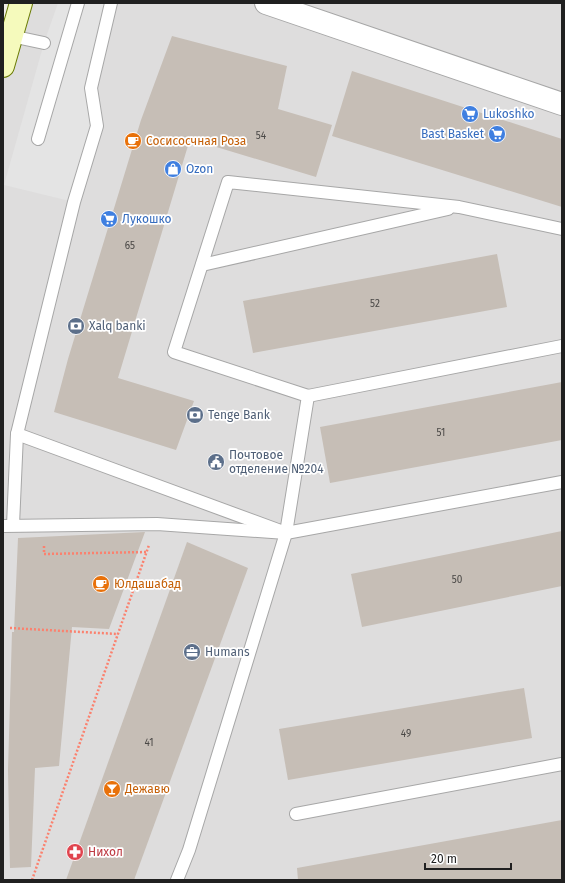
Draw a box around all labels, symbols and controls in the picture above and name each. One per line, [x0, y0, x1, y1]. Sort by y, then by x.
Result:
supermarket icon: Lukoshko [460, 104, 480, 124]
place label: Lukoshko [483, 107, 535, 121]
supermarket icon: Bast Basket [487, 124, 507, 144]
place label: Bast Basket [421, 127, 485, 141]
house number: 54 [256, 130, 267, 142]
cafe icon: Сосисосчная Роза [123, 131, 143, 151]
place label: Сосисосчная Роза [146, 134, 246, 148]
shop icon: Ozon [163, 159, 183, 179]
place label: Ozon [186, 162, 213, 176]
supermarket icon: Лукошко [99, 209, 119, 229]
place label: Лукошко [122, 212, 172, 226]
house number: 65 [125, 240, 135, 252]
house number: 52 [370, 298, 380, 310]
bank icon: Xalq banki [66, 316, 86, 336]
place label: Xalq banki [89, 319, 146, 333]
bank icon: Tenge Bank [185, 405, 205, 425]
place label: Tenge Bank [208, 408, 271, 422]
house number: 51 [437, 427, 445, 439]
place label: Почтовое отделение №204 [229, 448, 324, 476]
public building icon: Почтовое отделение №204 [206, 452, 226, 472]
cafe icon: Юлдашабад [91, 574, 111, 594]
house number: 50 [452, 574, 463, 586]
place label: Юлдашабад [114, 577, 181, 591]
office icon: Humans [182, 642, 202, 662]
place label: Humans [205, 645, 250, 659]
house number: 49 [401, 728, 411, 740]
house number: 41 [144, 737, 154, 749]
bar icon: Дежавю [102, 779, 122, 799]
place label: Дежавю [124, 782, 170, 796]
pharmacy icon: Нихол [65, 842, 85, 862]
place label: Нихол [88, 845, 123, 859]
scale bar [425, 845, 511, 871]
text: 20 m [431, 852, 457, 866]

